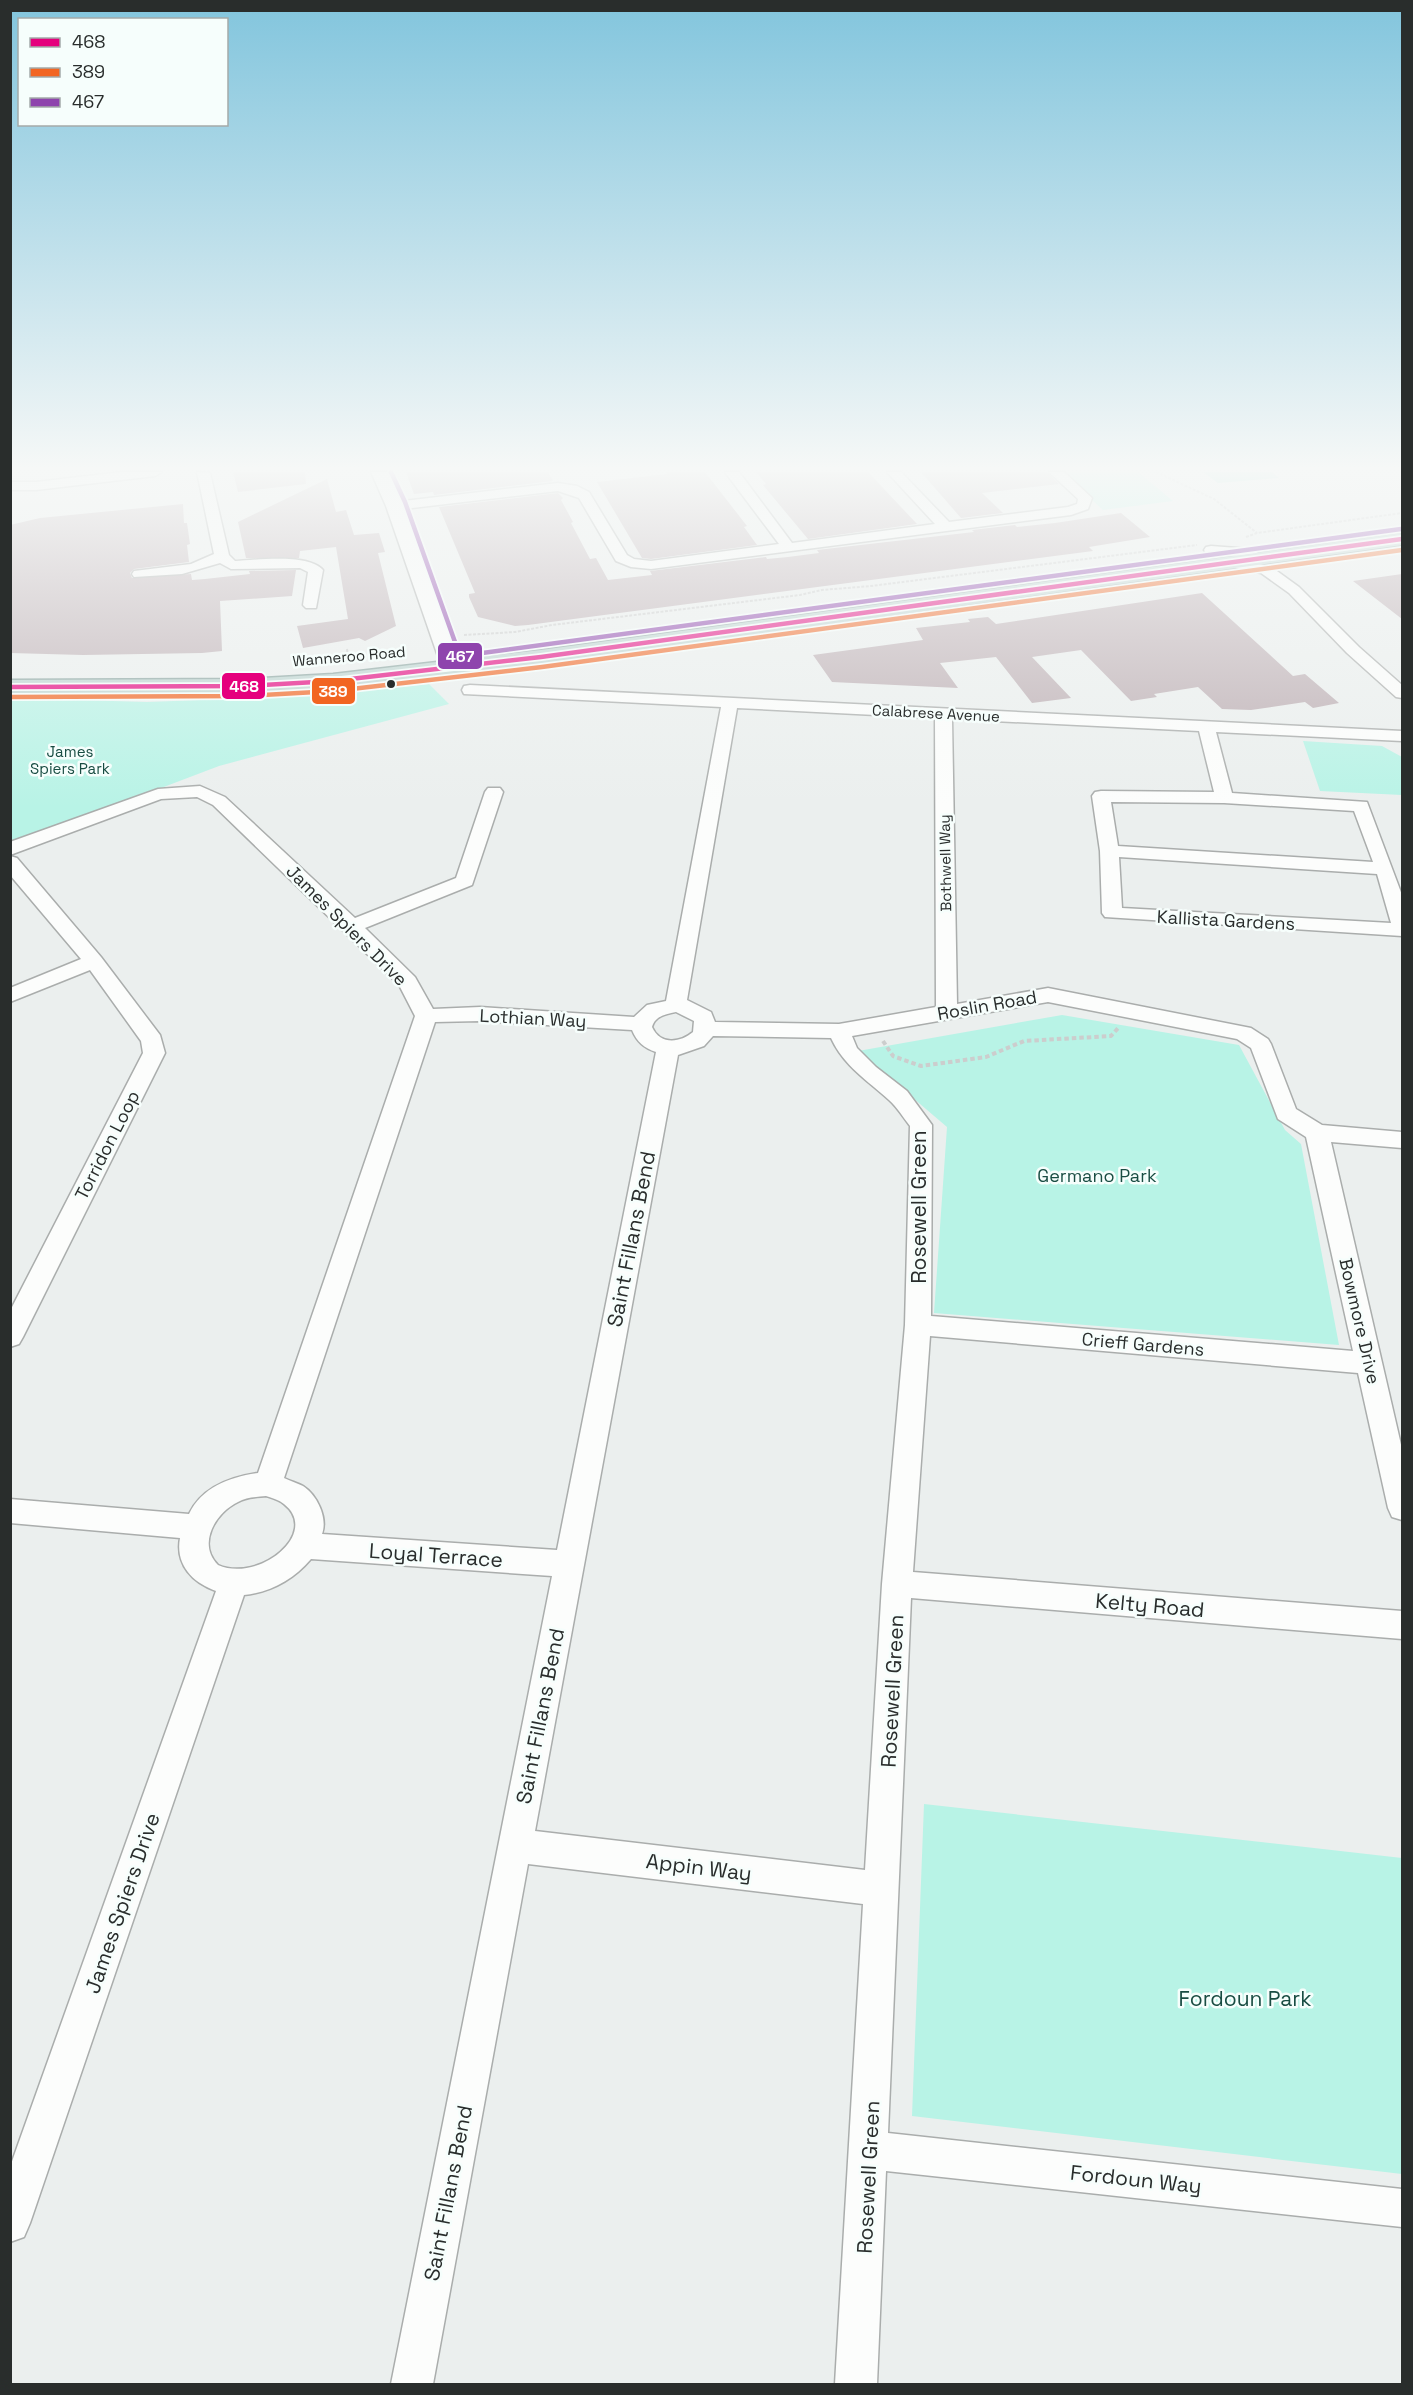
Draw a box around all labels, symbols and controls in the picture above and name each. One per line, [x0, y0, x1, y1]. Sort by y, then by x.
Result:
legend [18, 18, 228, 126]
text: 468 [72, 30, 105, 53]
text: 389 [72, 60, 105, 83]
text: 467 [72, 90, 104, 113]
street label: Wanneroo Road [292, 642, 406, 670]
line badge: 467 [437, 642, 483, 670]
text: 467 [446, 646, 474, 667]
line badge: 468 [221, 672, 266, 700]
text: 468 [229, 676, 259, 697]
line badge: 389 [311, 677, 356, 705]
unlabelled marker [385, 678, 397, 690]
text: 389 [318, 681, 348, 702]
street label: Calabrese Avenue [872, 700, 1000, 726]
park label: James Spiers Park [30, 742, 110, 778]
street label: Bothwell Way [935, 814, 955, 912]
street label: James Spiers Drive [281, 859, 413, 991]
street label: Kallista Gardens [1156, 905, 1296, 935]
street label: Roslin Road [935, 985, 1039, 1025]
street label: Lothian Way [479, 1004, 587, 1032]
street label: Torridon Loop [70, 1086, 144, 1204]
street label: Rosewell Green [905, 1130, 932, 1284]
street label: Saint Fillans Bend [601, 1149, 661, 1329]
park label: Germano Park [1037, 1164, 1157, 1187]
street label: Bowmore Drive [1334, 1256, 1386, 1386]
street label: Crieff Gardens [1081, 1327, 1205, 1361]
street label: Loyal Terrace [368, 1537, 504, 1573]
street label: Kelty Road [1094, 1587, 1206, 1623]
street label: Rosewell Green [875, 1614, 909, 1768]
street label: Saint Fillans Bend [510, 1626, 570, 1806]
street label: James Spiers Drive [78, 1809, 166, 1997]
street label: Appin Way [645, 1847, 753, 1887]
park label: Fordoun Park [1178, 1985, 1312, 2012]
street label: Rosewell Green [851, 2100, 885, 2254]
street label: Saint Fillans Bend [418, 2103, 478, 2283]
street label: Fordoun Way [1069, 2159, 1203, 2199]

